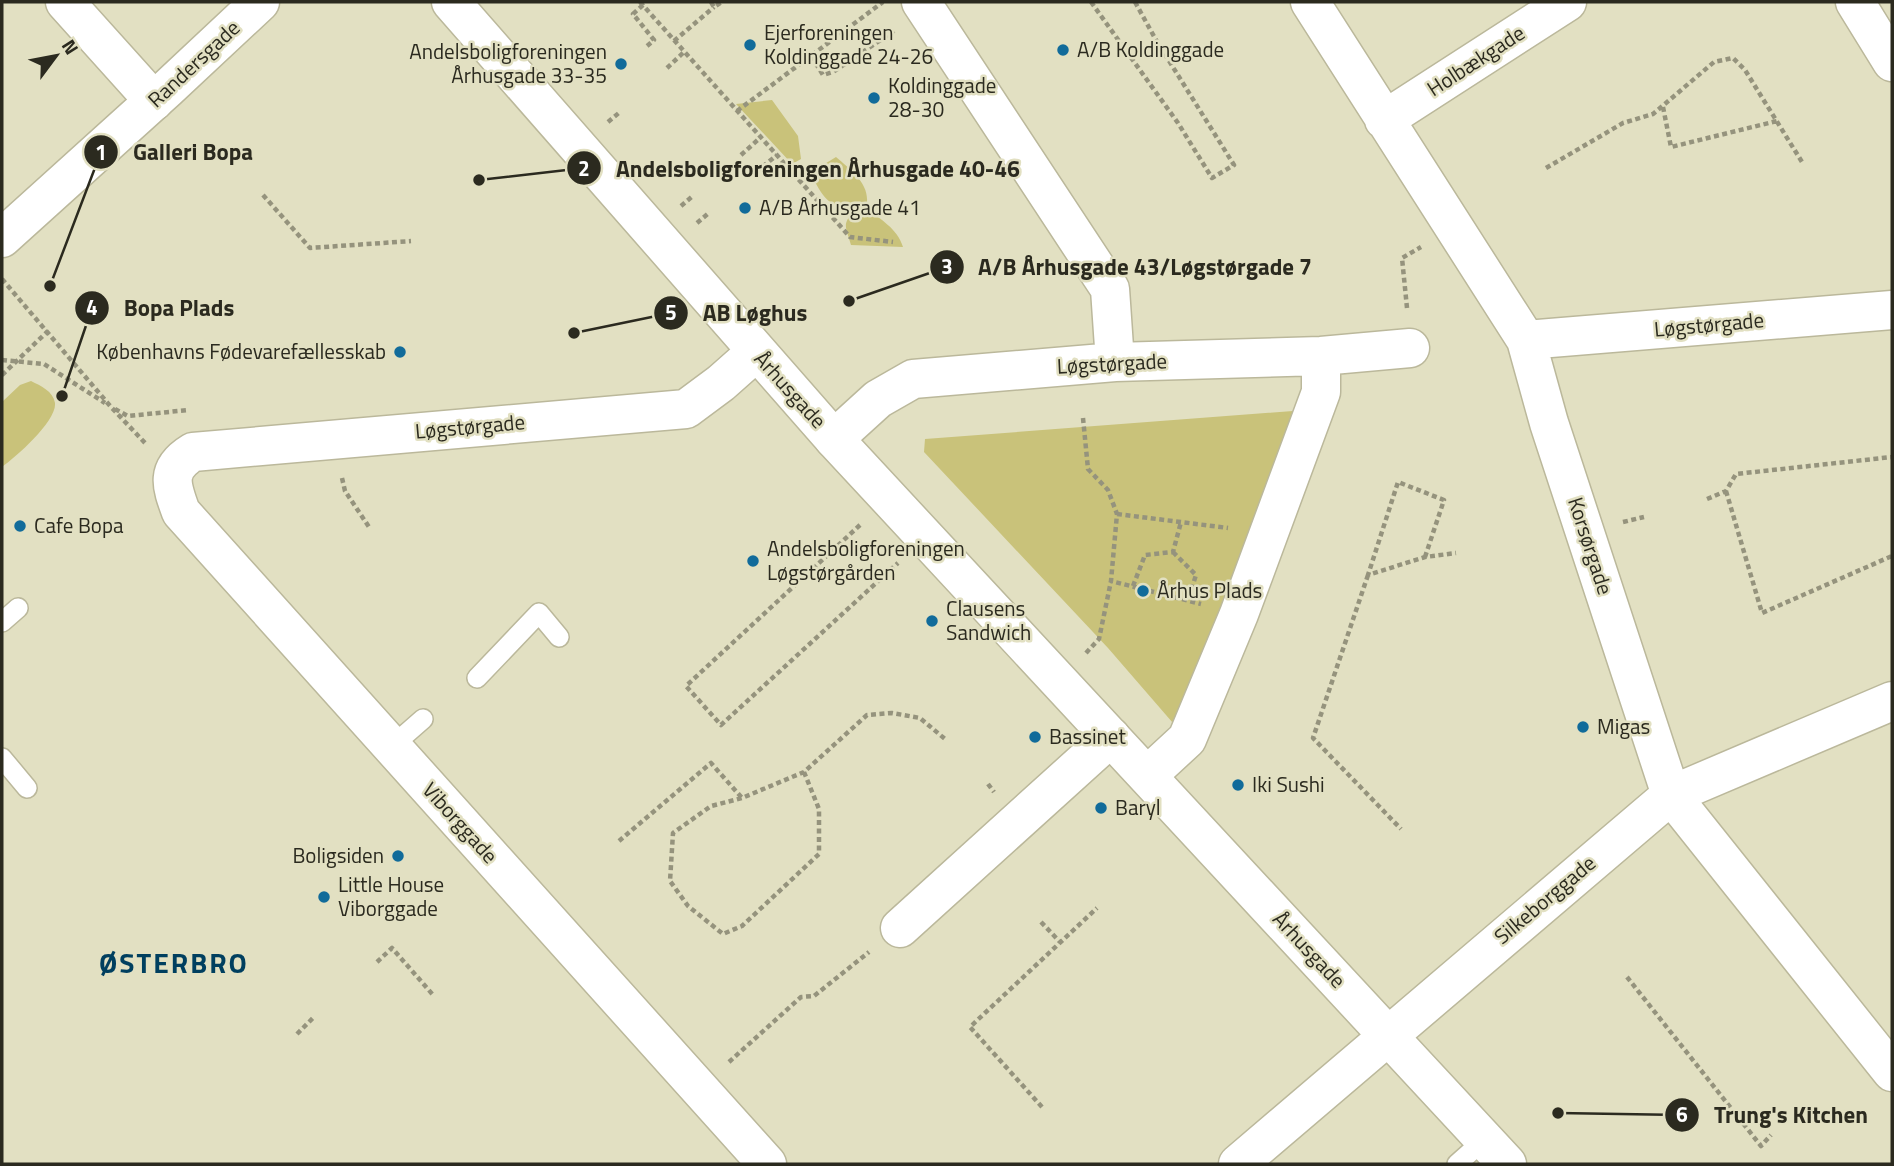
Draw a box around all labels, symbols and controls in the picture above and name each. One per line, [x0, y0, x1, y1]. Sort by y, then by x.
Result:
street label: Randersgade [140, 12, 247, 115]
place label: Ejerforeningen Koldinggade 24-26 [764, 16, 933, 72]
street label: Holbækgade [1420, 17, 1531, 104]
north arrow [21, 21, 91, 91]
text: N [55, 33, 87, 60]
place label: A/B Koldinggade [1077, 33, 1224, 65]
place label: Andelsboligforeningen Århusgade 33-35 [409, 35, 607, 91]
marker: Ejerforeningen Koldinggade 24-26 [742, 37, 758, 53]
marker: A/B Koldinggade [1055, 42, 1071, 58]
marker: Andelsboligforeningen Århusgade 33-35 [613, 56, 629, 72]
place label: Koldinggade 28-30 [888, 69, 996, 125]
marker: Koldinggade 28-30 [866, 90, 882, 106]
callout: Galleri Bopa [84, 130, 267, 174]
text: Galleri Bopa [133, 134, 253, 169]
text: 1 [95, 136, 107, 168]
callout: Andelsboligforeningen Århusgade 40-46 [567, 146, 1034, 190]
text: Andelsboligforeningen Århusgade 40-46 [616, 151, 1020, 186]
text: 2 [578, 152, 590, 184]
place label: A/B Århusgade 41 [759, 191, 921, 223]
marker: A/B Århusgade 41 [737, 200, 753, 216]
callout: A/B Århusgade 43/Løgstørgade 7 [929, 245, 1326, 289]
text: A/B Århusgade 43/Løgstørgade 7 [978, 249, 1312, 284]
text: 3 [941, 250, 953, 282]
callout: Bopa Plads [74, 286, 248, 330]
text: Bopa Plads [124, 290, 234, 325]
text: 4 [86, 291, 98, 323]
callout: AB Løghus [653, 291, 821, 335]
text: AB Løghus [703, 295, 807, 330]
text: 5 [665, 296, 677, 328]
street label: Løgstørgade [1653, 303, 1765, 345]
place label: Københavns Fødevarefællesskab [96, 335, 386, 367]
street label: Århusgade [747, 343, 834, 435]
marker: Københavns Fødevarefællesskab [392, 344, 408, 360]
street label: Løgstørgade [1056, 344, 1168, 382]
street label: Løgstørgade [414, 405, 526, 447]
street label: Korsørgade [1560, 493, 1622, 599]
place label: Cafe Bopa [34, 509, 124, 541]
marker: Cafe Bopa [12, 518, 28, 534]
place label: Andelsboligforeningen Løgstørgården [767, 532, 965, 588]
marker: Andelsboligforeningen Løgstørgården [745, 553, 761, 569]
place label: Århus Plads [1157, 574, 1262, 606]
marker: Århus Plads [1135, 583, 1151, 599]
place label: Clausens Sandwich [946, 592, 1031, 648]
marker: Clausens Sandwich [924, 613, 940, 629]
place label: Migas [1597, 710, 1650, 742]
marker: Migas [1575, 719, 1591, 735]
place label: Bassinet [1049, 720, 1126, 752]
marker: Bassinet [1027, 729, 1043, 745]
place label: Iki Sushi [1252, 768, 1325, 800]
street label: Viborggade [415, 775, 506, 870]
marker: Iki Sushi [1230, 777, 1246, 793]
place label: Baryl [1115, 791, 1161, 823]
marker: Baryl [1093, 800, 1109, 816]
place label: Boligsiden [292, 839, 384, 871]
street label: Silkeborggade [1486, 847, 1602, 951]
marker: Boligsiden [390, 848, 406, 864]
place label: Little House Viborggade [338, 868, 444, 924]
marker: Little House Viborggade [316, 889, 332, 905]
street label: Århusgade [1266, 904, 1354, 995]
district label: ØSTERBRO [99, 941, 249, 984]
callout: Trung's Kitchen [1665, 1093, 1882, 1137]
text: Trung's Kitchen [1714, 1097, 1868, 1132]
text: 6 [1676, 1098, 1688, 1130]

